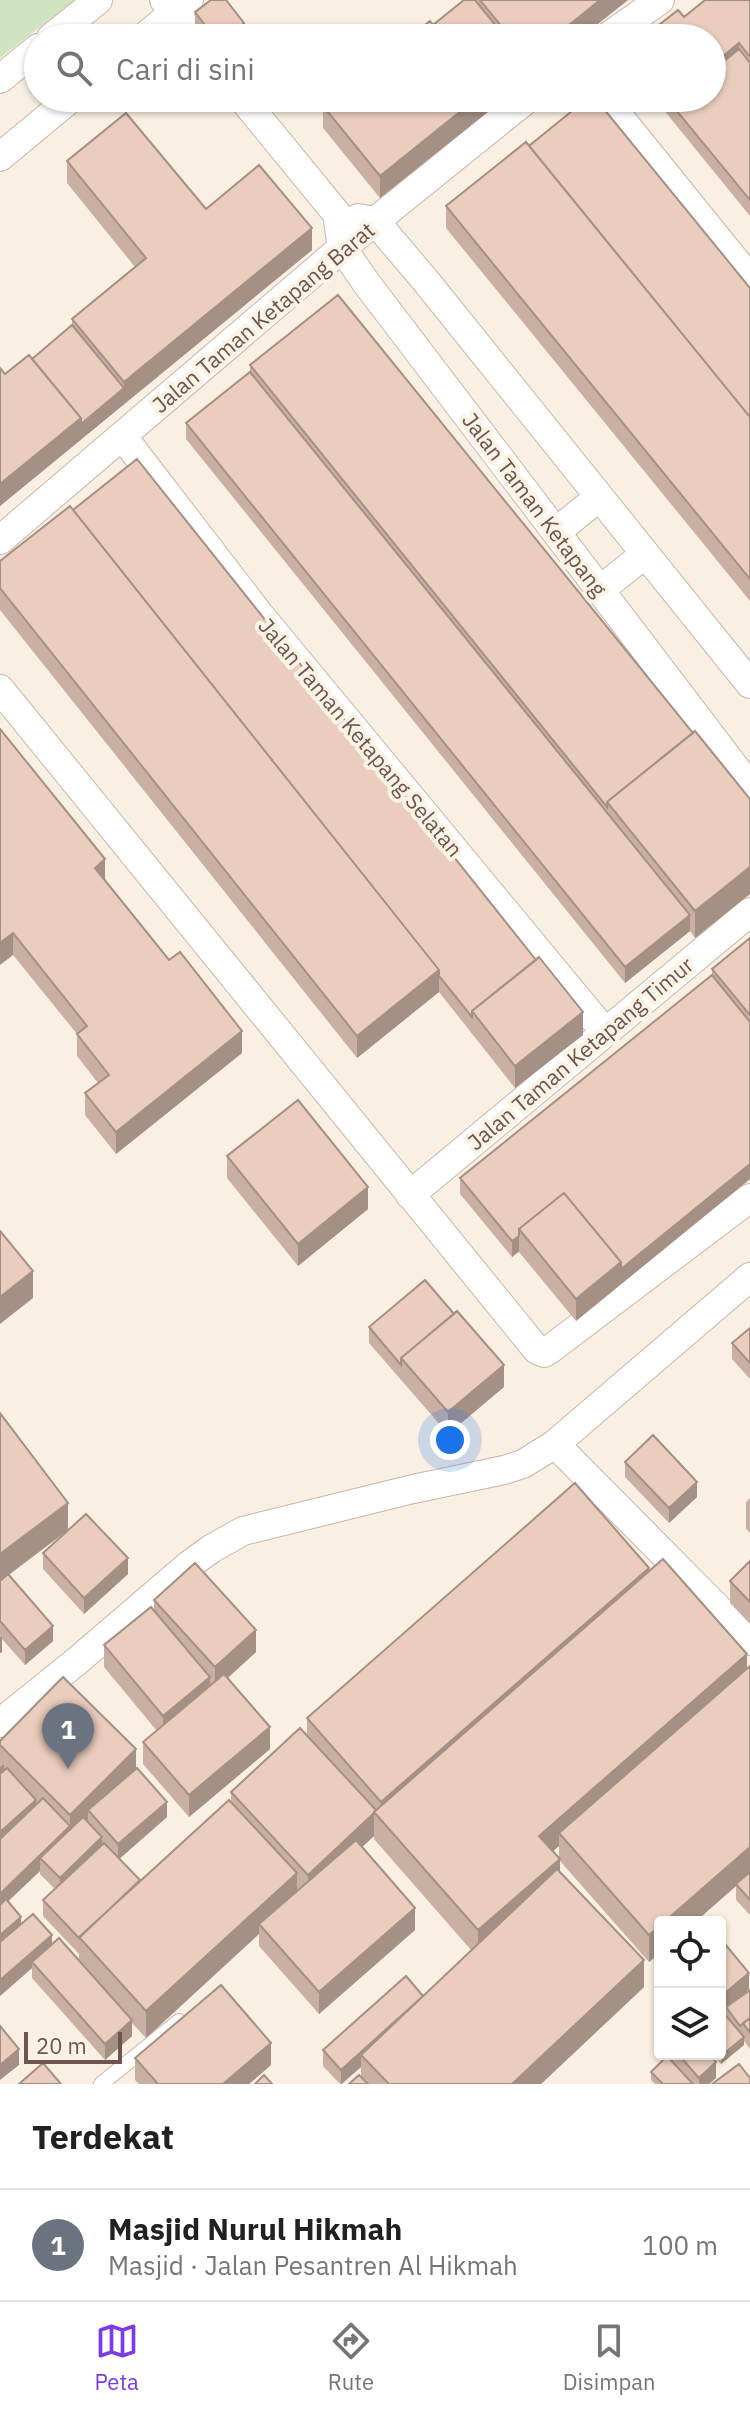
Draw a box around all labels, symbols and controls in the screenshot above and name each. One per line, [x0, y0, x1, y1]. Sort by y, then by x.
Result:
search box [24, 24, 726, 112]
icon: search [52, 46, 96, 90]
text: Cari di sini [116, 49, 255, 88]
street label: Jalan Taman Ketapang Barat [146, 215, 380, 419]
street label: Jalan Taman Ketapang [456, 406, 614, 602]
street label: Jalan Taman Ketapang Selatan [252, 612, 470, 862]
street label: Jalan Taman Ketapang Timur [461, 950, 699, 1156]
your location [430, 1420, 470, 1460]
pin: 1 [42, 1703, 94, 1769]
map controls [654, 1916, 726, 2060]
button: locate [654, 1916, 726, 1988]
button: layers [654, 1988, 726, 2060]
scale bar [24, 2028, 122, 2064]
text: 20 m [36, 2031, 87, 2060]
text: Terdekat [32, 2114, 174, 2158]
text: Masjid Nurul Hikmah [108, 2209, 402, 2248]
text: 1 [50, 2228, 66, 2262]
text: 100 m [642, 2228, 718, 2262]
text: Masjid · Jalan Pesantren Al Hikmah [108, 2248, 518, 2282]
tab: Peta [94, 2319, 139, 2396]
tab: Rute [328, 2319, 374, 2396]
tab: Disimpan [563, 2319, 656, 2396]

